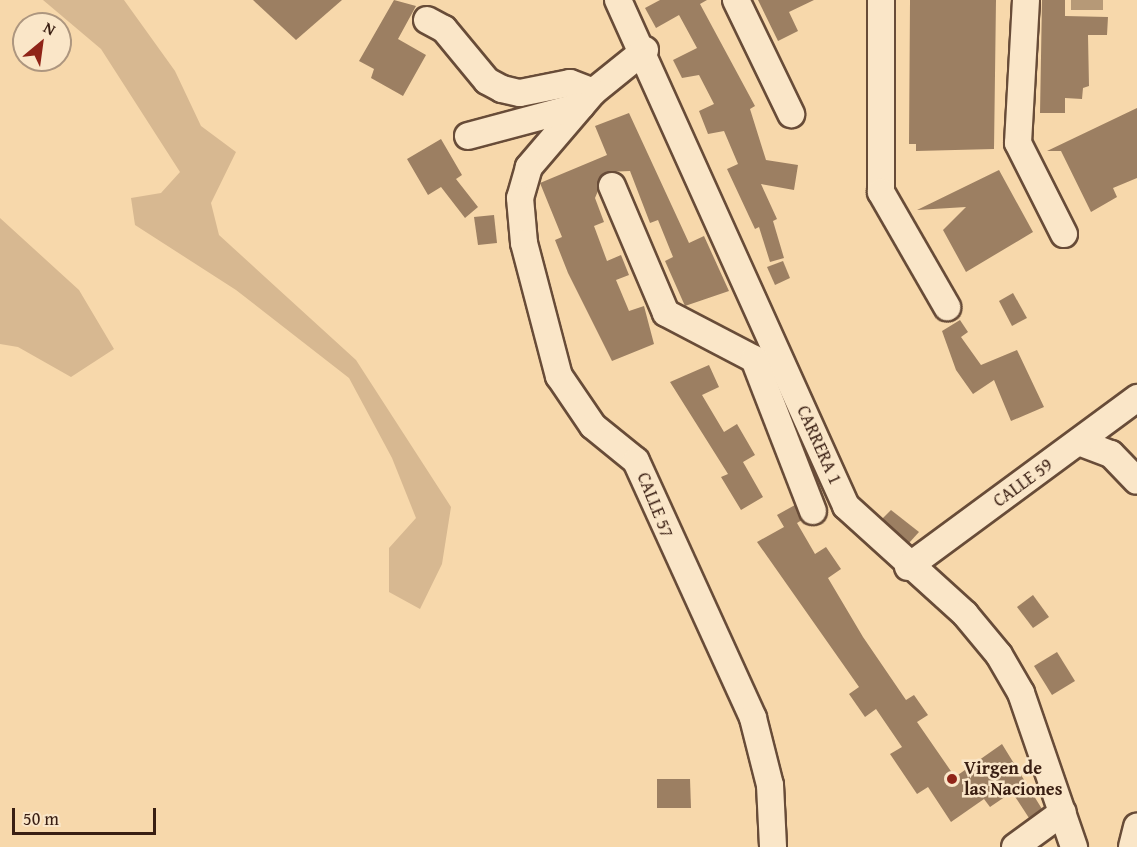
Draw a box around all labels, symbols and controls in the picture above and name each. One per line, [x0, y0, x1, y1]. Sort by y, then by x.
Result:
north arrow [12, 12, 72, 72]
text: N [39, 15, 60, 41]
street label: CARRERA 1 [792, 402, 846, 488]
street label: CALLE 59 [989, 454, 1057, 512]
street label: CALLE 57 [632, 469, 678, 541]
place label: Virgen de las Naciones [964, 758, 1062, 800]
marker: Virgen de las Naciones [945, 772, 959, 786]
scale bar [15, 796, 159, 834]
text: 50 m [23, 805, 59, 832]

